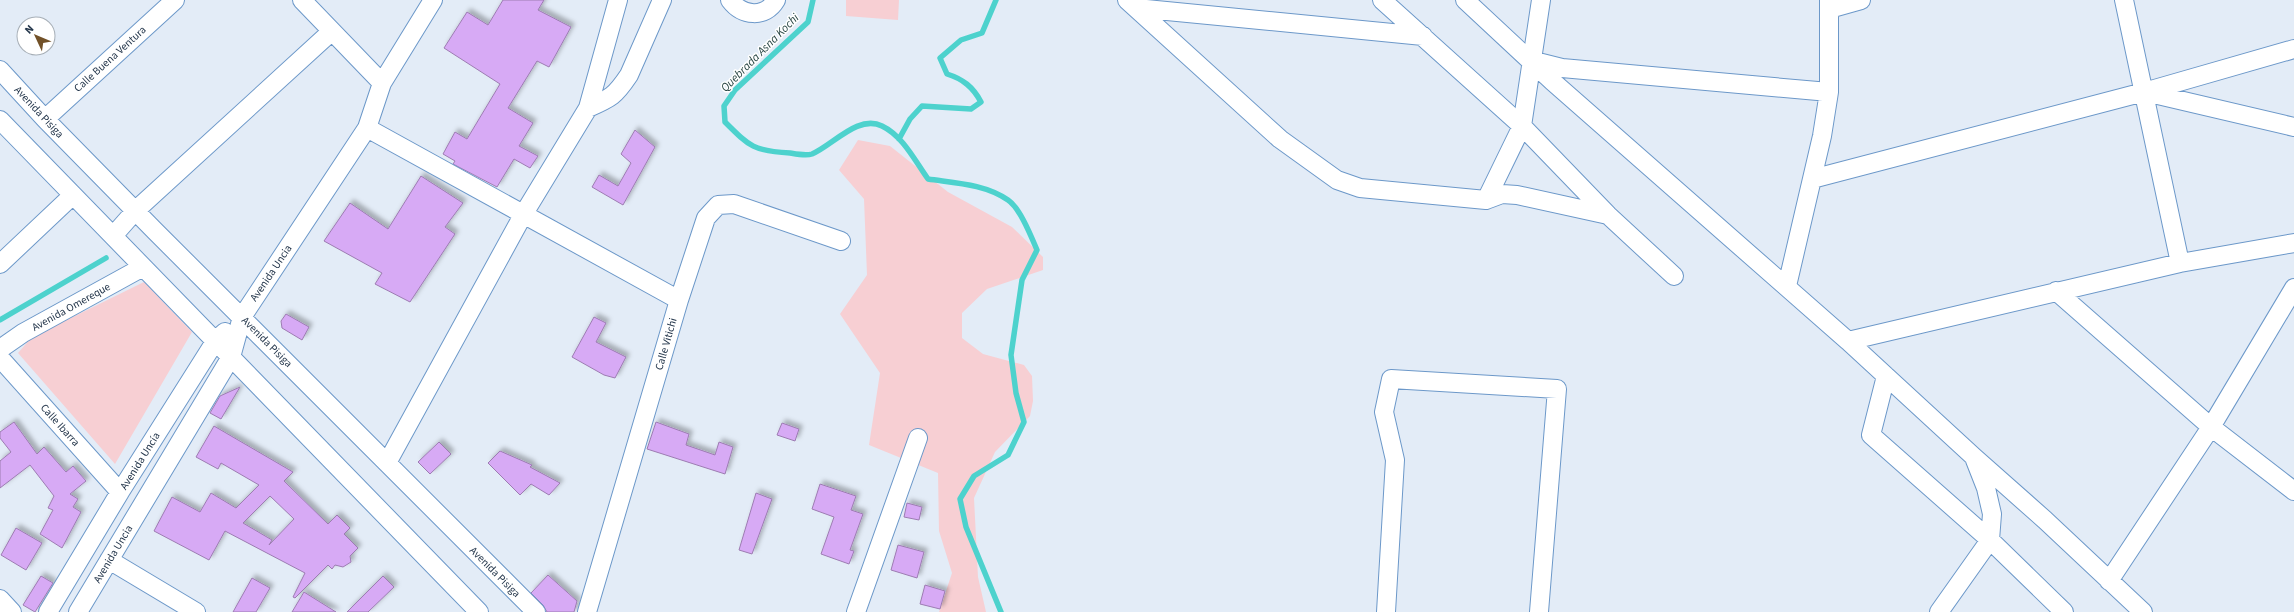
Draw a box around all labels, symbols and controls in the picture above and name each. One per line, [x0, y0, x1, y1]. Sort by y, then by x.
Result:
water label: Quebrada Asna Kochi [717, 10, 803, 96]
north arrow [16, 16, 56, 56]
text: N [21, 22, 37, 37]
street label: Calle Buena Ventura [71, 22, 149, 96]
street label: Avenida Pisiga [11, 83, 67, 141]
street label: Avenida Uncia [246, 242, 296, 304]
street label: Avenida Omereque [29, 279, 113, 335]
street label: Avenida Pisiga [238, 313, 296, 371]
street label: Calle Vitichi [651, 316, 681, 372]
street label: Calle Ibarra [37, 401, 83, 449]
street label: Avenida Uncía [116, 429, 164, 493]
street label: Avenida Uncia [90, 522, 136, 586]
street label: Avenida Pisiga [466, 543, 524, 601]

